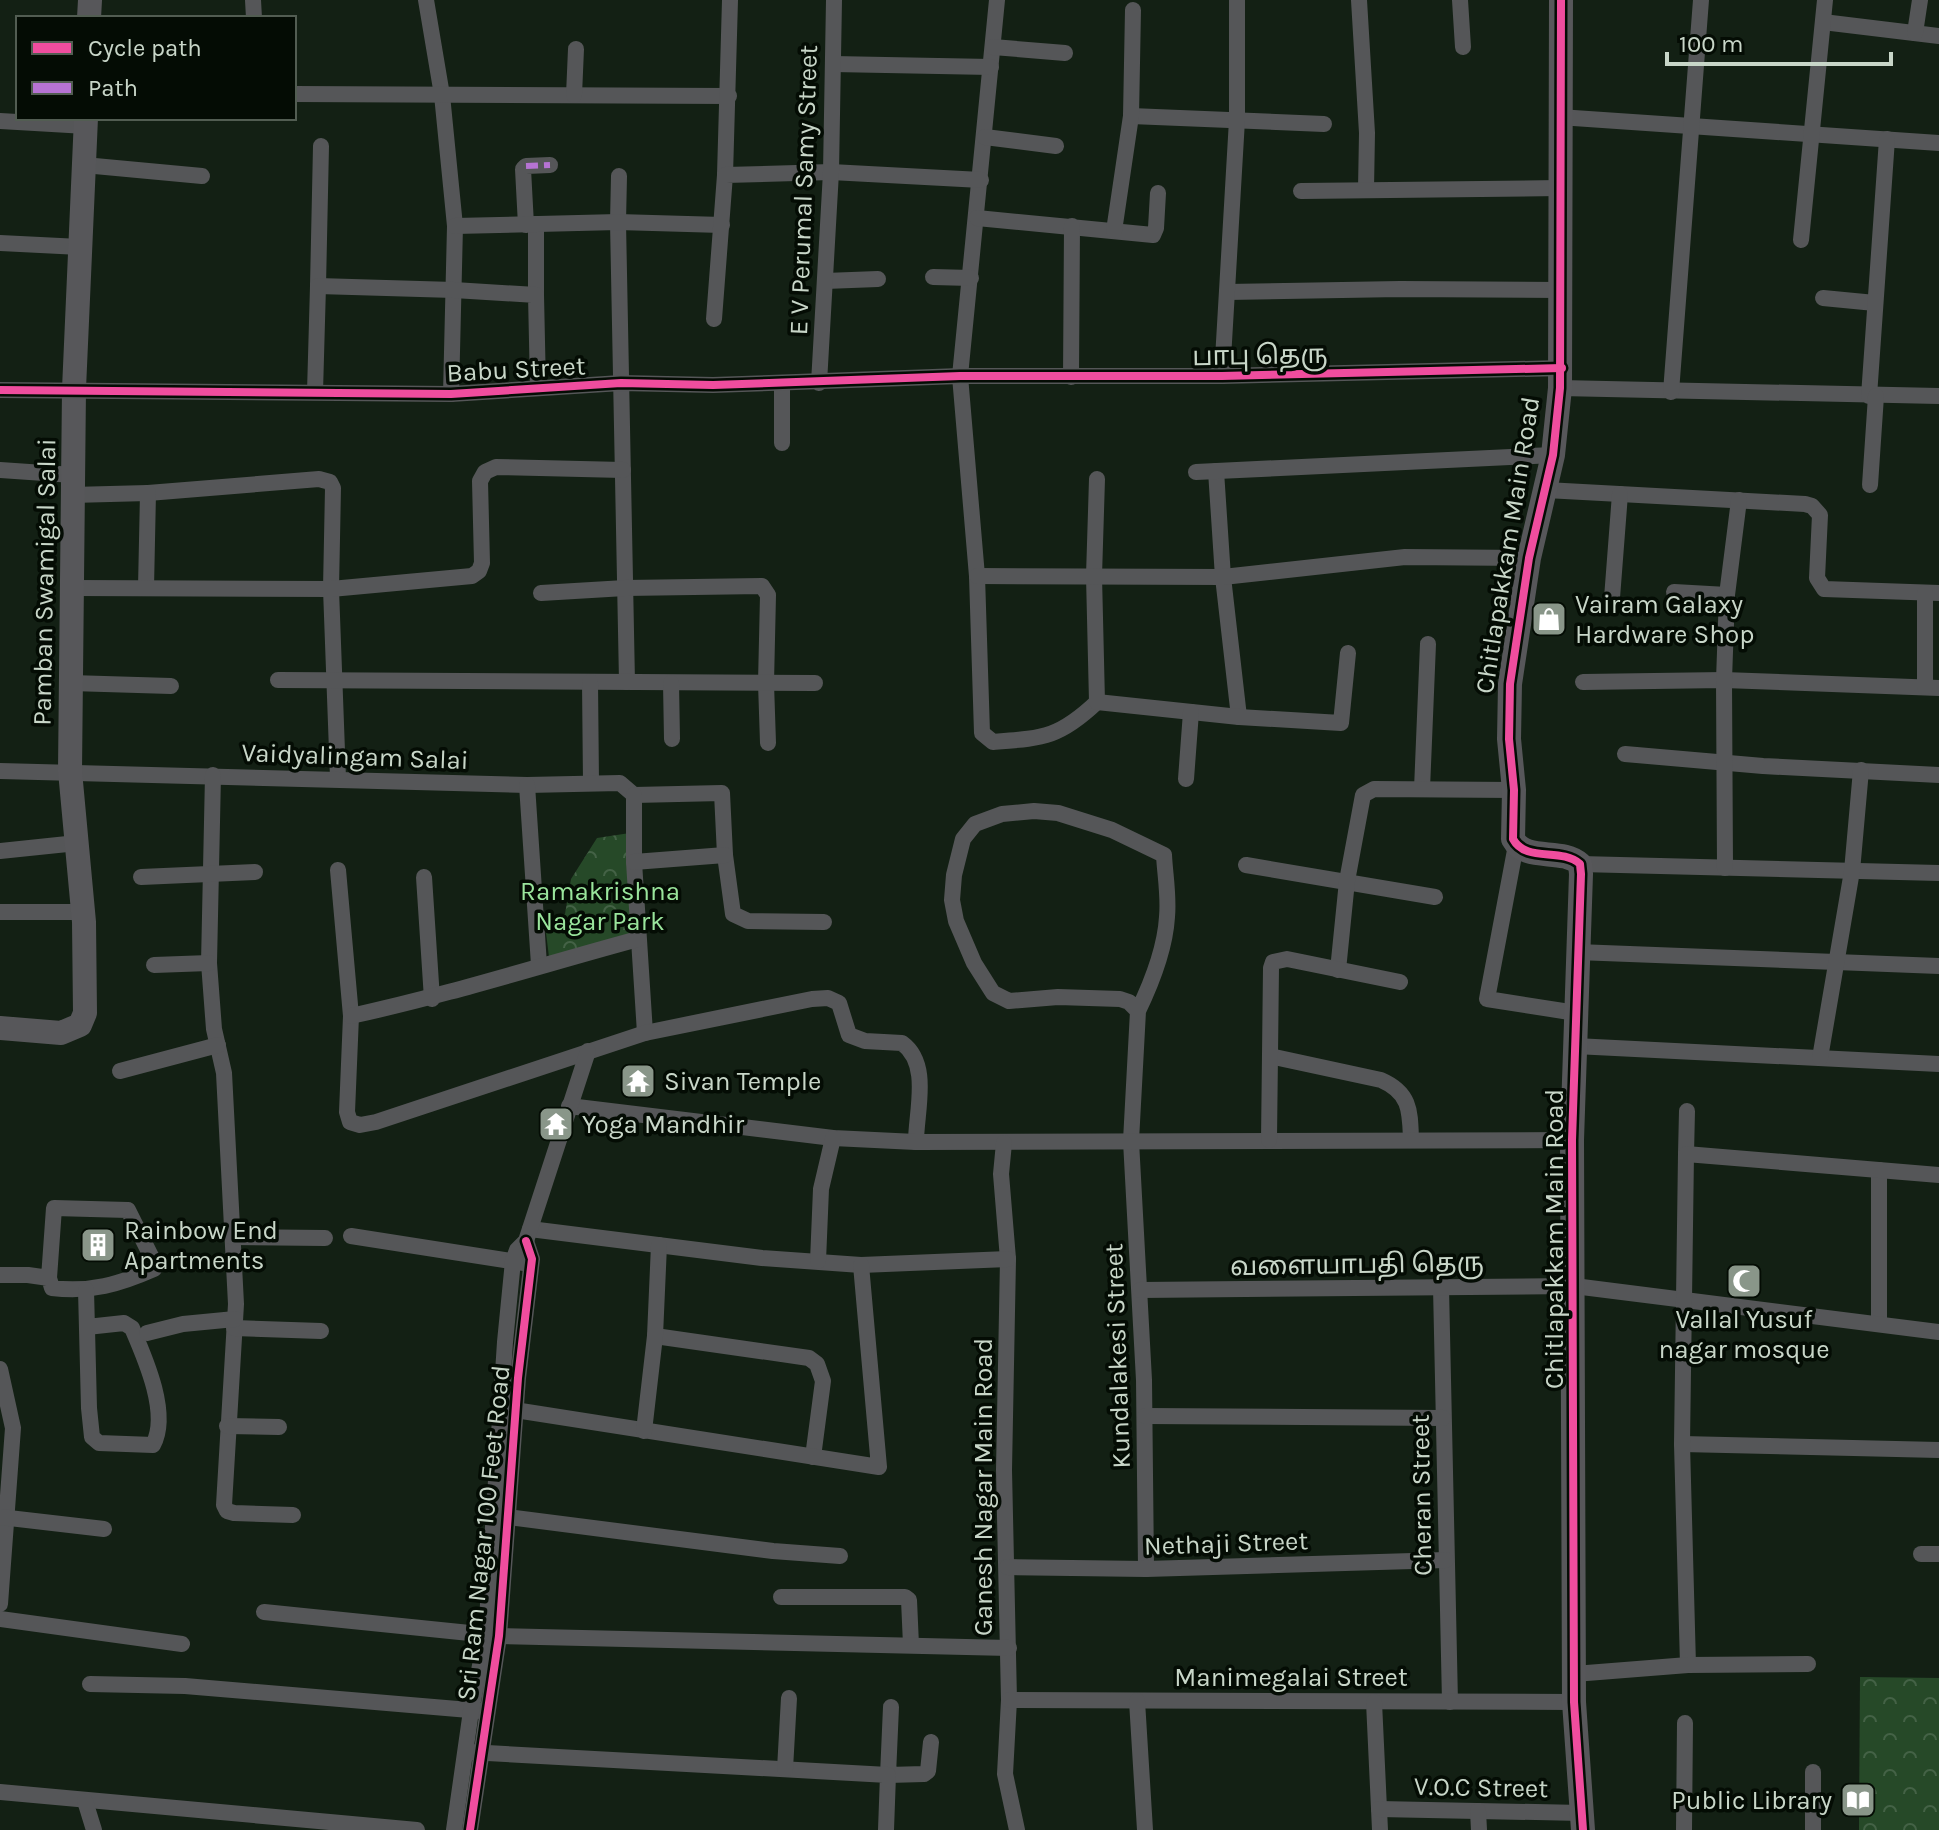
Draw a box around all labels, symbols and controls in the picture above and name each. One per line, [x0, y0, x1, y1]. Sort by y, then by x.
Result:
legend [16, 16, 296, 120]
scale bar [1667, 16, 1891, 66]
text: 100 m [1679, 30, 1744, 58]
text: Cycle path [88, 34, 202, 62]
street label: E V Perumal Samy Street [783, 44, 824, 336]
text: Path [88, 74, 138, 102]
street label: பாபு தெரு [1192, 339, 1328, 373]
street label: Babu Street [446, 350, 587, 389]
street label: Chitlapakkam Main Road [1469, 394, 1546, 696]
street label: Pamban Swamigal Salai [26, 438, 63, 726]
place label: Vairam Galaxy Hardware Shop [1575, 589, 1754, 650]
shop icon: Vairam Galaxy Hardware Shop [1530, 600, 1568, 638]
street label: Vaidyalingam Salai [241, 737, 469, 776]
park label: Ramakrishna Nagar Park [520, 876, 680, 937]
temple icon: Sivan Temple [619, 1062, 657, 1100]
place label: Sivan Temple [664, 1066, 821, 1097]
street label: Chitlapakkam Main Road [1539, 1089, 1570, 1389]
temple icon: Yoga Mandhir [537, 1105, 575, 1143]
place label: Yoga Mandhir [582, 1109, 745, 1140]
place label: Rainbow End Apartments [124, 1215, 278, 1276]
building icon: Rainbow End Apartments [79, 1226, 117, 1264]
street label: Kundalakesi Street [1098, 1243, 1137, 1469]
street label: வளையாபதி தெரு [1230, 1247, 1484, 1283]
mosque icon: Vallal Yusuf nagar mosque [1725, 1262, 1763, 1300]
place label: Vallal Yusuf nagar mosque [1658, 1304, 1830, 1365]
street label: Ganesh Nagar Main Road [968, 1338, 999, 1636]
street label: Sri Ram Nagar 100 Feet Road [450, 1364, 517, 1702]
street label: Cheran Street [1405, 1414, 1438, 1576]
street label: Nethaji Street [1143, 1525, 1309, 1562]
street label: Manimegalai Street [1174, 1662, 1408, 1693]
street label: V.O.C Street [1414, 1771, 1549, 1804]
library icon: Public Library [1839, 1781, 1877, 1819]
place label: Public Library [1671, 1785, 1832, 1816]

